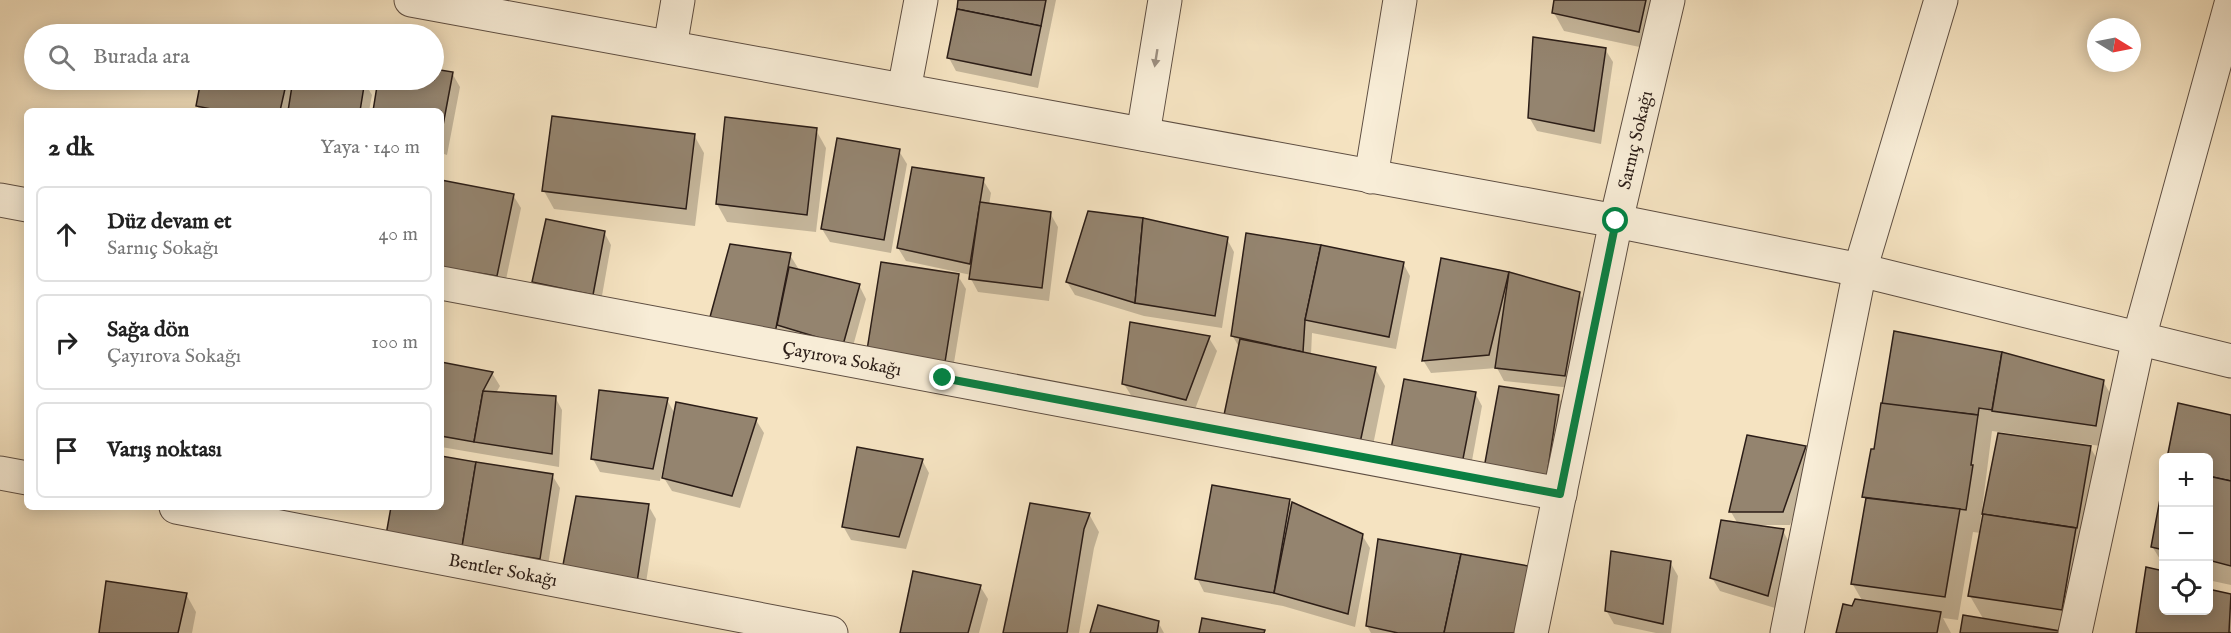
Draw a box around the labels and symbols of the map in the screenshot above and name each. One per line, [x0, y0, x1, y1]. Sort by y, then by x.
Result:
north arrow [2087, 18, 2141, 72]
one-way arrow [1151, 48, 1160, 67]
street label: Sarnıç Sokağı [1614, 88, 1659, 192]
route start [1602, 207, 1628, 233]
street label: Çayırova Sokağı [780, 338, 903, 383]
route end [929, 364, 955, 390]
street label: Bentler Sokağı [446, 550, 559, 593]

